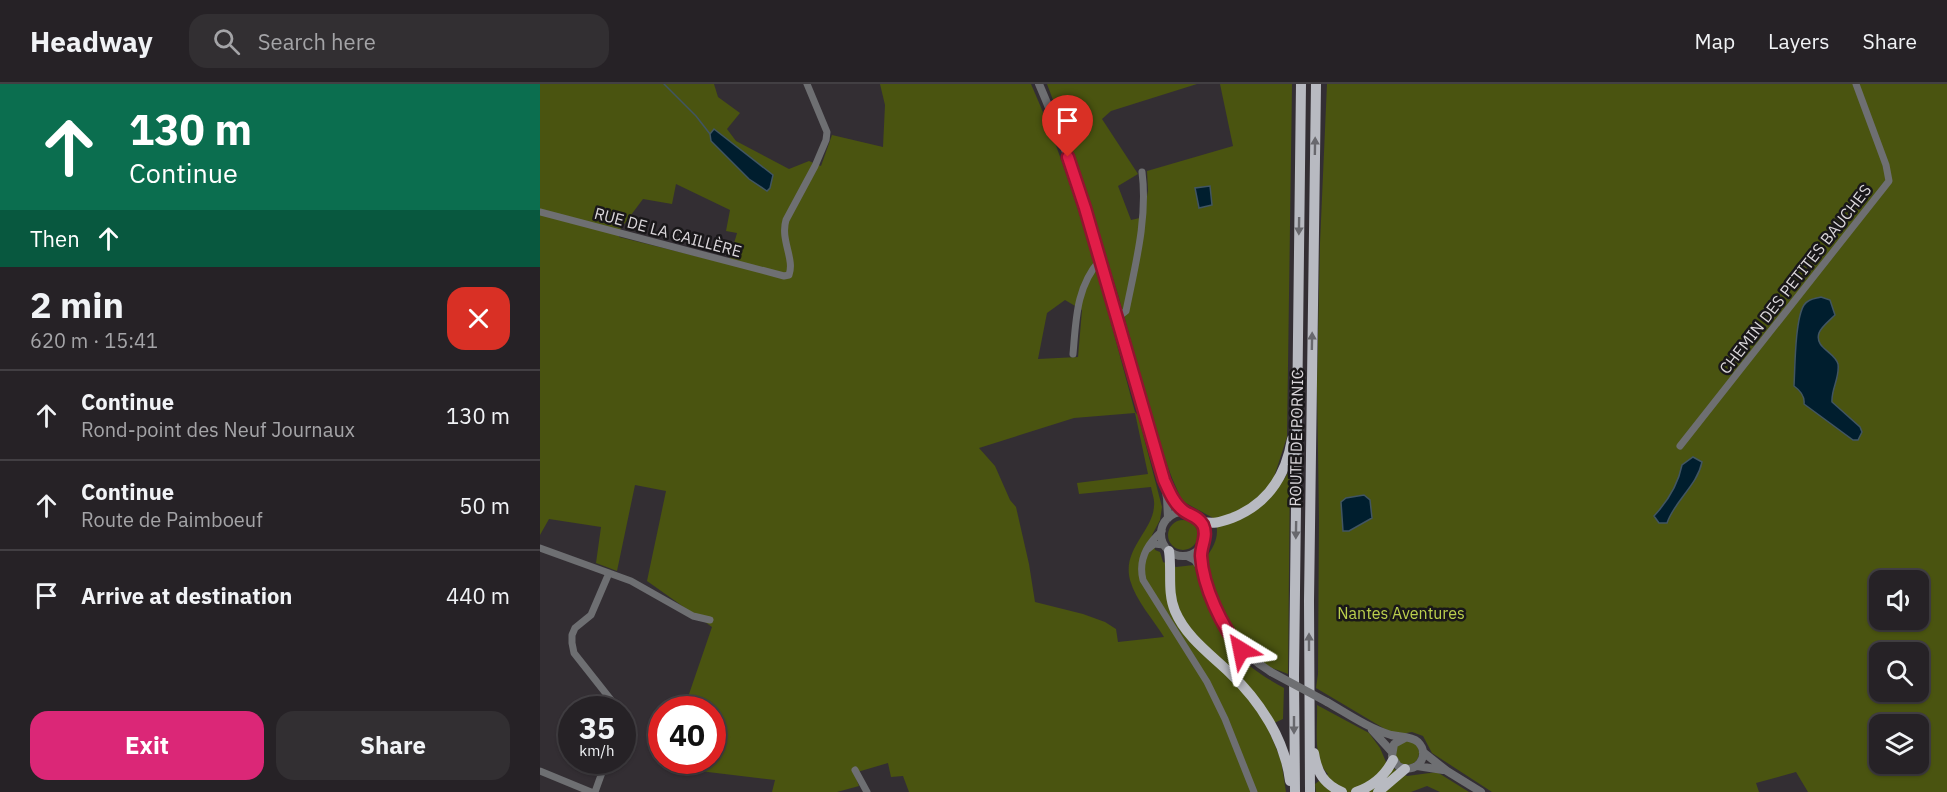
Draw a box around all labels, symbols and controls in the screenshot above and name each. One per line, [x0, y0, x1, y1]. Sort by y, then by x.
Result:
search box [189, 14, 609, 68]
text: Headway [30, 23, 153, 60]
icon: search [210, 25, 243, 58]
text: Search here [258, 27, 376, 56]
text: Map [1695, 27, 1735, 55]
text: Layers [1768, 27, 1830, 55]
text: Share [1863, 27, 1917, 55]
pin [1042, 95, 1093, 157]
text: 130 m [129, 102, 252, 157]
icon: arrive [1051, 104, 1084, 137]
icon: ahead [30, 108, 108, 186]
one-way arrow [1310, 136, 1320, 155]
text: Continue [129, 155, 238, 190]
street label: CHEMIN DES PETITES BAUCHES [1715, 180, 1875, 378]
street label: RUE DE LA CAILLÈRE [592, 202, 744, 261]
one-way arrow [1295, 217, 1304, 236]
icon: ahead [92, 222, 125, 255]
text: Then [30, 224, 80, 253]
text: 2 min [30, 281, 124, 328]
button: close [447, 287, 510, 350]
text: 620 m · 15:41 [30, 327, 158, 354]
one-way arrow [1307, 331, 1317, 350]
street label: ROUTE DE PORNIC [1285, 369, 1307, 507]
text: Continue [81, 387, 174, 416]
icon: ahead [30, 399, 63, 432]
text: 130 m [446, 401, 510, 430]
text: Rond-point des Neuf Journaux [81, 416, 355, 443]
text: Continue [81, 477, 174, 506]
icon: ahead [30, 489, 63, 522]
text: 50 m [459, 491, 510, 520]
text: Route de Paimboeuf [81, 506, 263, 533]
one-way arrow [1291, 521, 1301, 540]
map controls [1869, 570, 1929, 774]
button: sound [1869, 570, 1929, 630]
icon: arrive [30, 579, 63, 612]
text: Arrive at destination [81, 581, 292, 610]
text: 440 m [446, 581, 510, 610]
park label: Nantes Aventures [1337, 603, 1465, 623]
position arrow [1209, 618, 1273, 682]
one-way arrow [1304, 632, 1314, 651]
button: search [1869, 642, 1929, 702]
speed limit sign: 40 [648, 696, 726, 774]
text: 35 [579, 708, 615, 747]
button: Exit [30, 711, 264, 780]
button: Share [276, 711, 510, 780]
button: layers [1869, 714, 1929, 774]
one-way arrow [1289, 716, 1299, 735]
text: km/h [579, 741, 615, 760]

